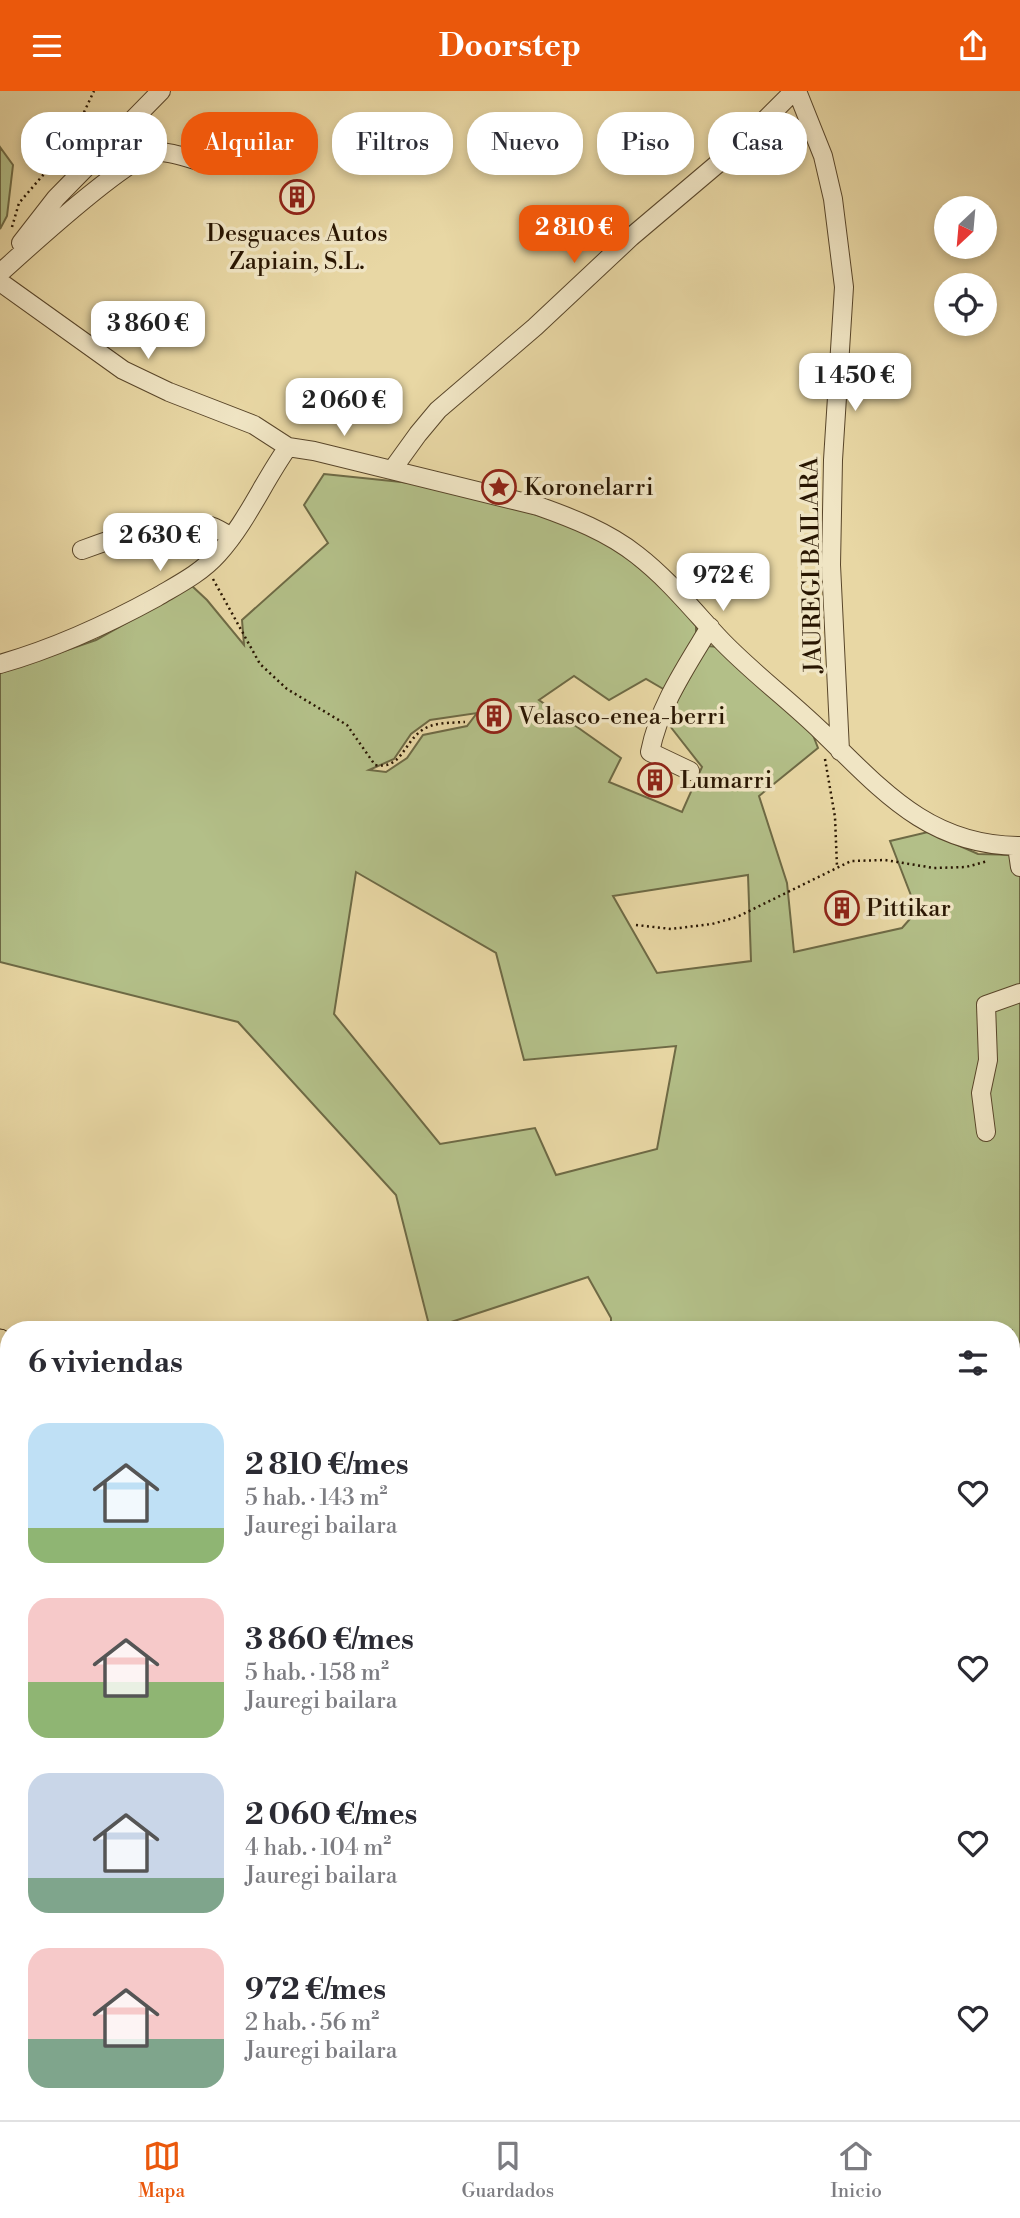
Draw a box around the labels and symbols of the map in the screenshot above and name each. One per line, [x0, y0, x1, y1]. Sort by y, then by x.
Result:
building icon: Desguaces Autos Zapiain, S.L. [278, 178, 316, 216]
north arrow [934, 196, 998, 259]
pin: 2 810 € [509, 205, 639, 265]
place label: Desguaces Autos Zapiain, S.L. [206, 219, 388, 277]
pin: 3 860 € [83, 301, 213, 361]
pin: 1 450 € [790, 353, 920, 413]
pin: 2 060 € [279, 379, 409, 438]
street label: JAUREGI BAILARA [795, 456, 829, 674]
place icon: Koronelarri [480, 468, 518, 506]
place label: Koronelarri [524, 473, 654, 503]
pin: 2 630 € [95, 513, 225, 573]
pin: 972 € [674, 553, 772, 613]
building icon: Velasco-enea-berri [475, 697, 513, 735]
place label: Velasco-enea-berri [517, 702, 726, 732]
building icon: Lumarri [636, 761, 674, 799]
place label: Lumarri [680, 766, 772, 796]
building icon: Pittikar [823, 889, 861, 927]
place label: Pittikar [866, 894, 951, 924]

